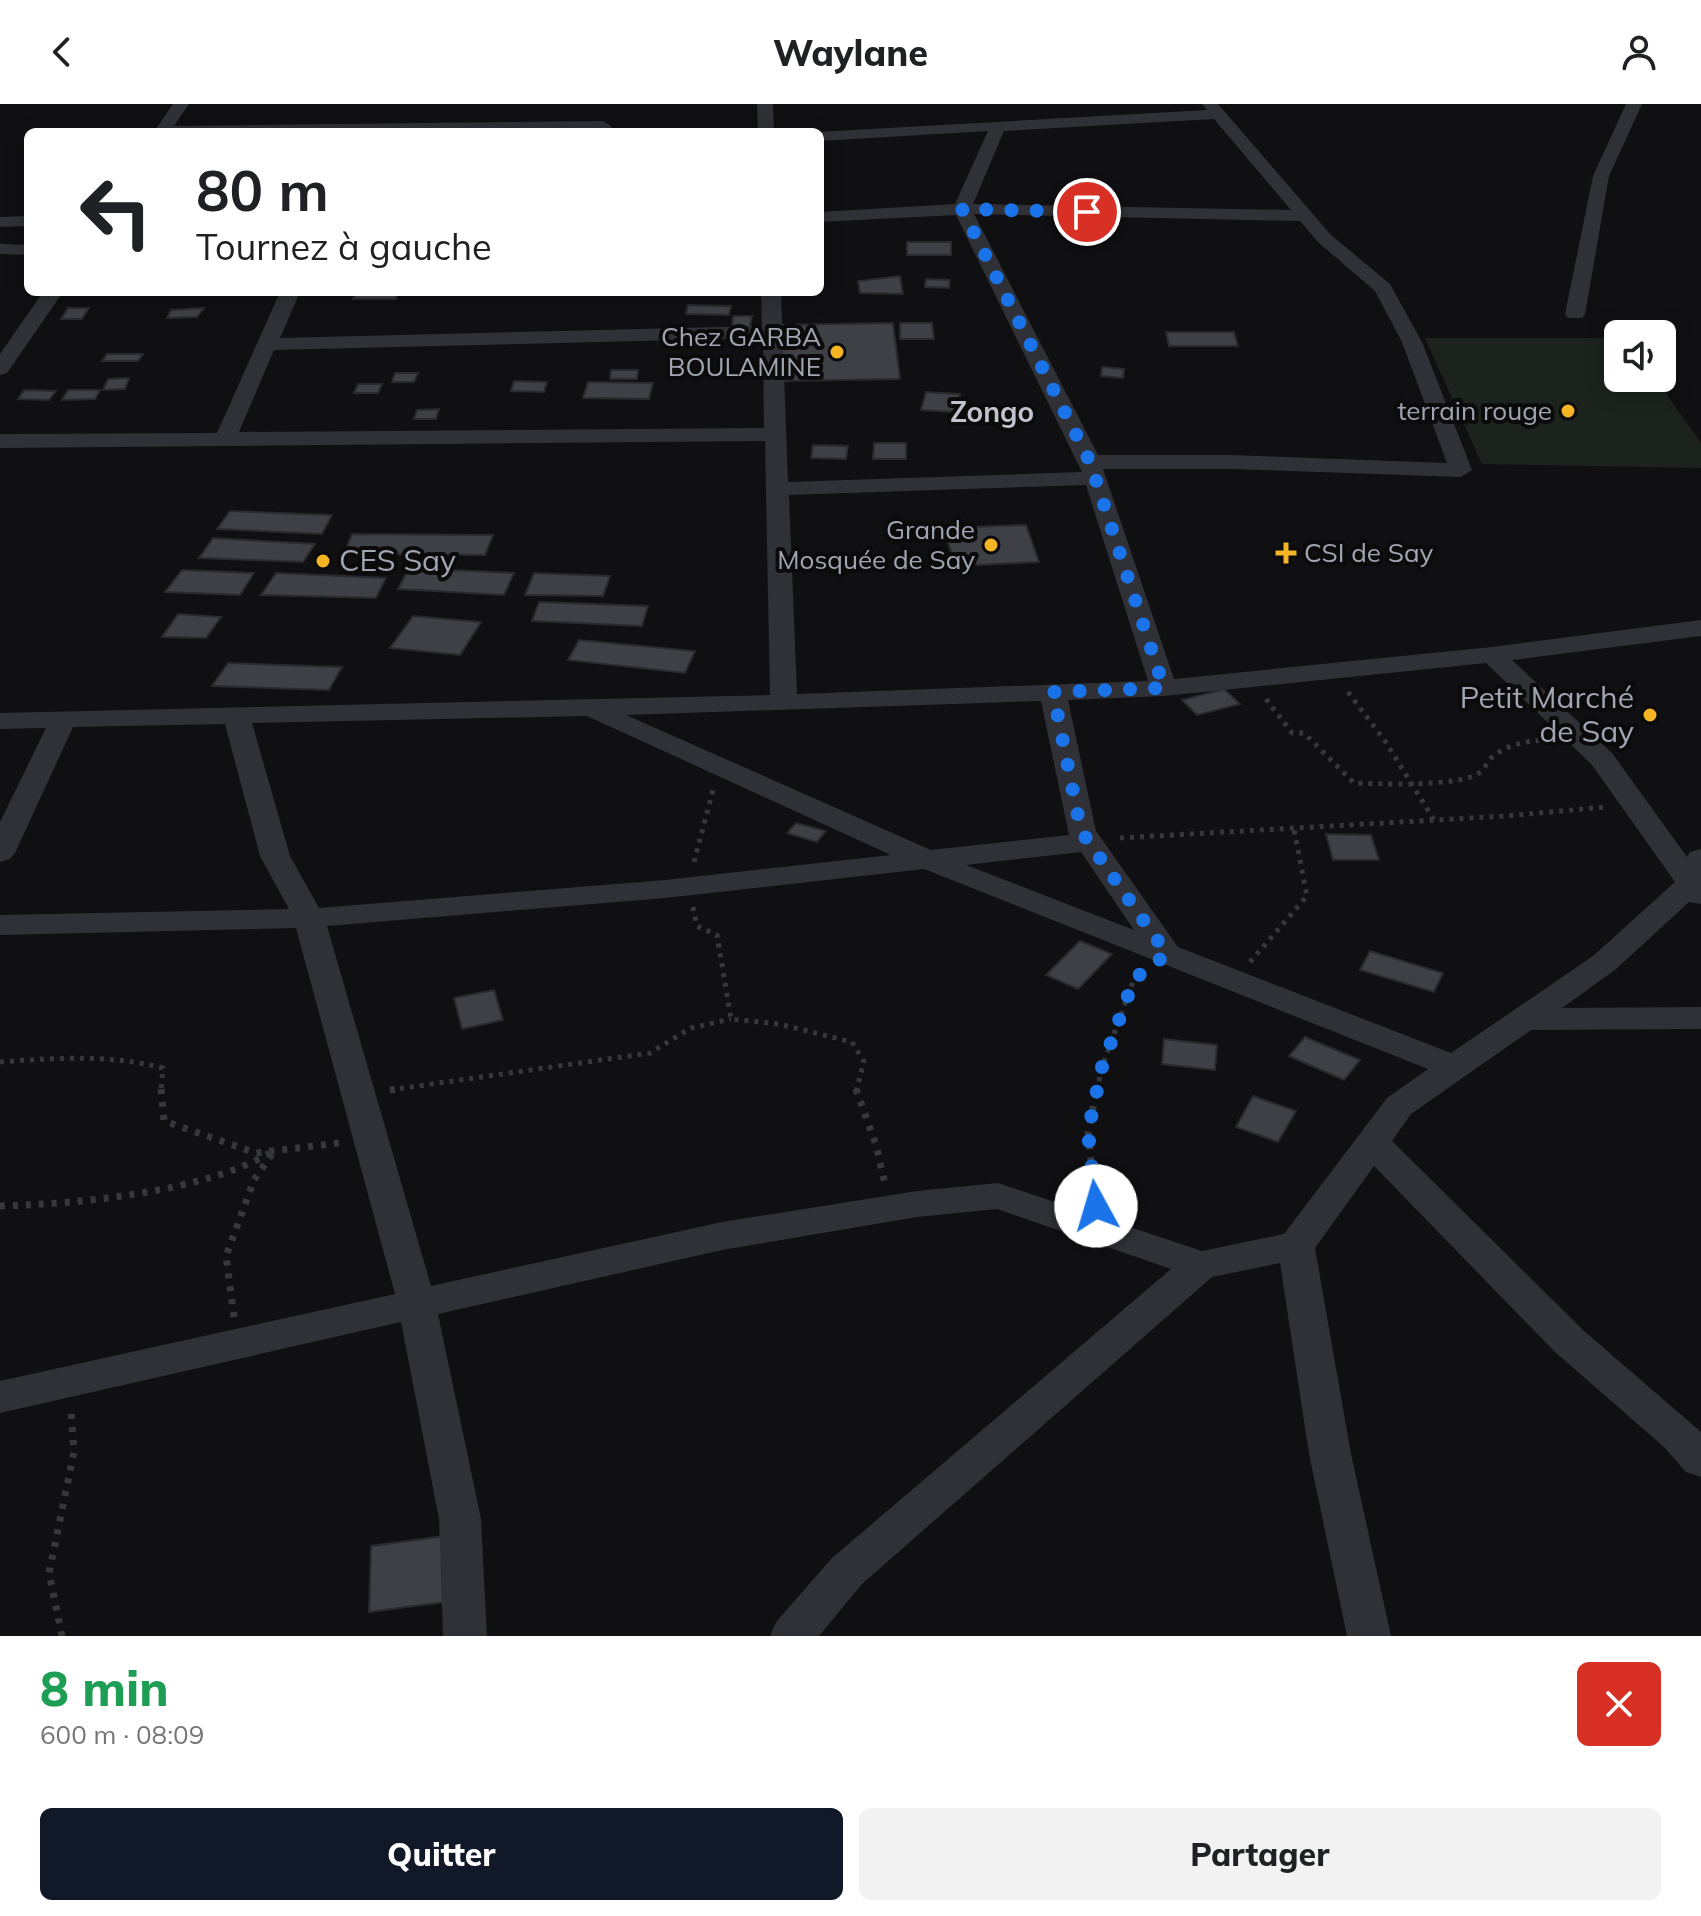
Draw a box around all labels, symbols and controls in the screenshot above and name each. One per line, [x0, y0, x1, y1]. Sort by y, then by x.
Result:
icon: back [40, 30, 84, 74]
text: Waylane [773, 30, 928, 75]
icon: person [1617, 30, 1661, 74]
text: 80 m [196, 155, 329, 225]
icon: left [64, 160, 168, 264]
pin [1053, 178, 1121, 246]
icon: arrive [1065, 190, 1109, 234]
text: Tournez à gauche [196, 224, 492, 269]
place label: Chez GARBA BOULAMINE [661, 320, 821, 383]
map controls [1604, 320, 1676, 392]
button: sound [1604, 320, 1676, 392]
marker: Chez GARBA BOULAMINE [828, 343, 846, 361]
district label: Zongo [950, 394, 1034, 429]
place label: terrain rouge [1397, 394, 1552, 427]
marker: terrain rouge [1559, 402, 1577, 420]
place label: Grande Mosquée de Say [777, 513, 975, 576]
marker: Grande Mosquée de Say [982, 536, 1000, 554]
place label: CSI de Say [1304, 536, 1433, 569]
place label: CES Say [339, 541, 456, 579]
marker: CSI de Say [1275, 542, 1297, 564]
marker: CES Say [314, 552, 332, 570]
place label: Petit Marché de Say [1460, 678, 1634, 750]
marker: Petit Marché de Say [1641, 706, 1659, 724]
position arrow [1054, 1164, 1138, 1248]
text: 8 min [40, 1658, 169, 1718]
button: close [1577, 1662, 1661, 1746]
text: 600 m · 08:09 [40, 1718, 204, 1751]
button: Quitter [40, 1808, 843, 1900]
button: Partager [859, 1808, 1661, 1900]

